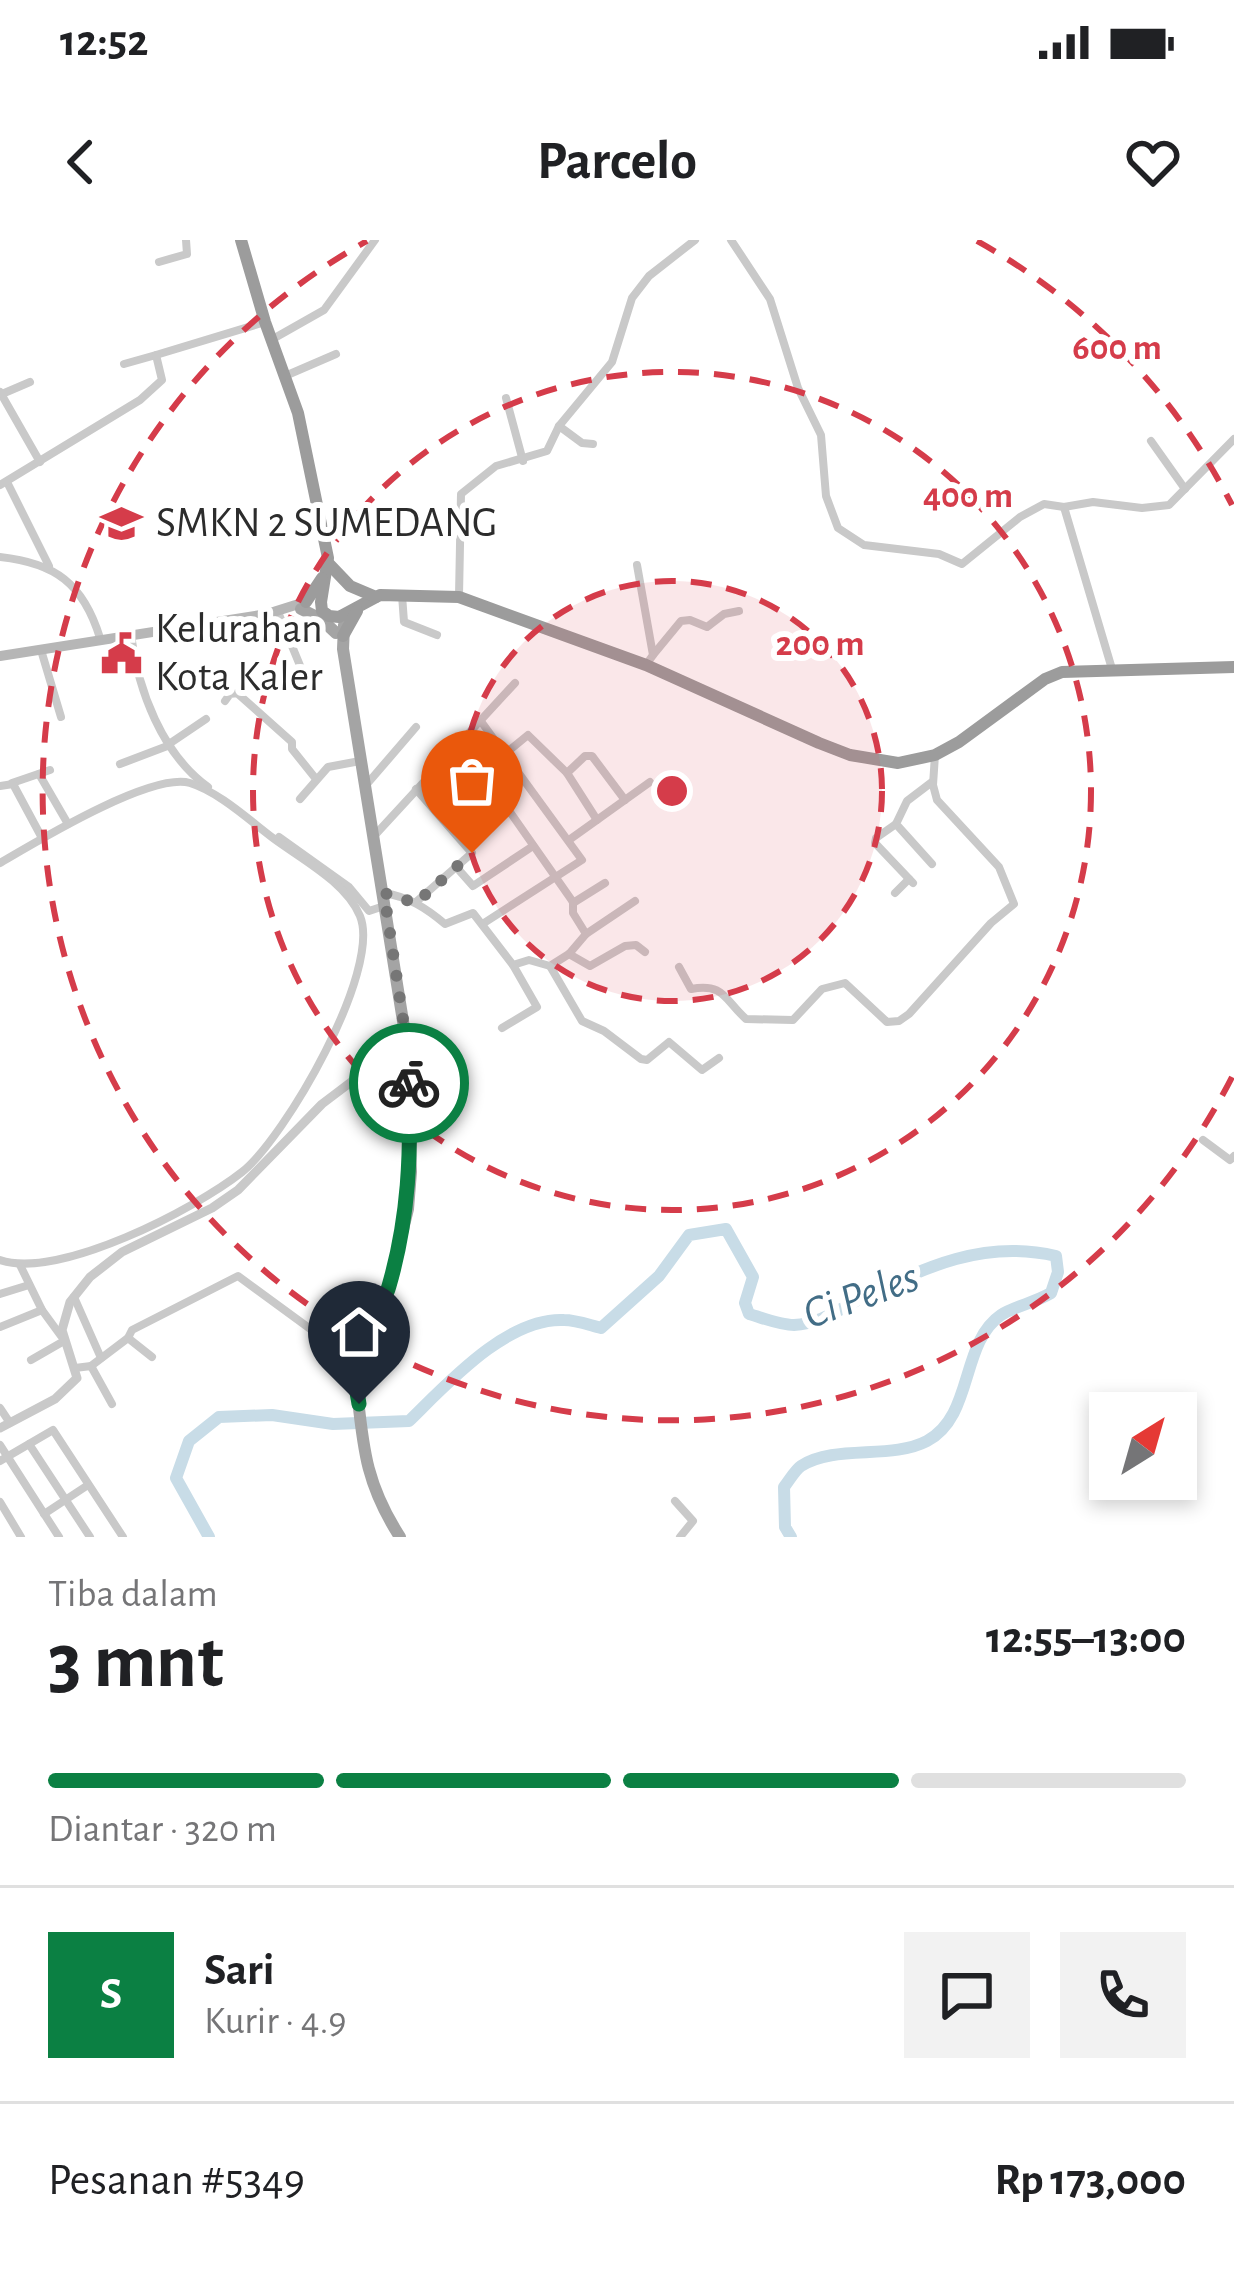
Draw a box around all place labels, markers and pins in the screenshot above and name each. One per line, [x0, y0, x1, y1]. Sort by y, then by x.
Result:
school or university icon: SMKN 2 SUMEDANG [99, 500, 145, 546]
place label: SMKN 2 SUMEDANG [156, 502, 497, 544]
place label: Kelurahan Kota Kaler [155, 608, 323, 698]
public building icon: Kelurahan Kota Kaler [98, 630, 144, 676]
pin [421, 730, 523, 853]
centre of rings [651, 770, 693, 812]
pin [308, 1281, 410, 1404]

